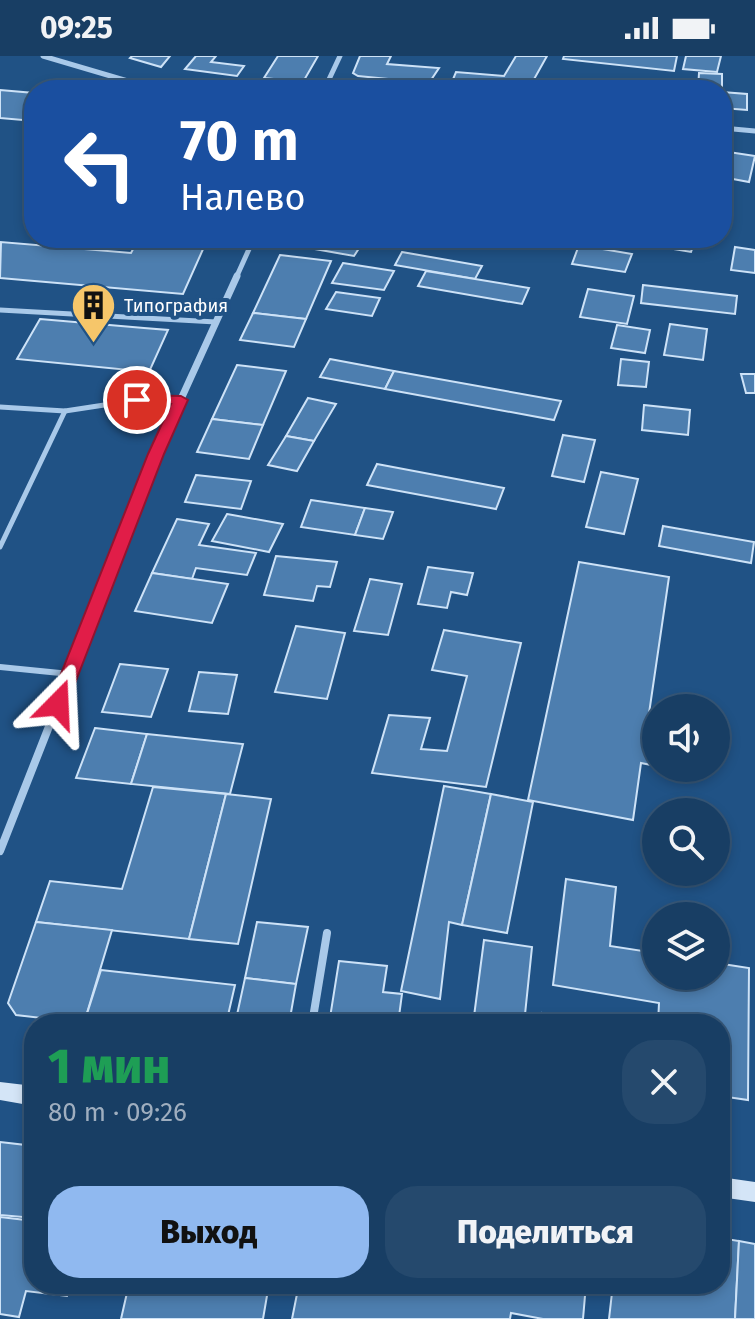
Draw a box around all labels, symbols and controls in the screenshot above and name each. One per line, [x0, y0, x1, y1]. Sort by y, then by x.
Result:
text: 09:25 [40, 10, 113, 46]
text: 70 m [180, 108, 299, 175]
icon: left [48, 112, 152, 216]
text: Налево [180, 176, 306, 220]
building icon: Типография [69, 282, 117, 345]
place label: Типография [124, 295, 228, 317]
pin [103, 366, 171, 434]
icon: arrive [115, 378, 159, 422]
position arrow [16, 662, 100, 746]
map controls [642, 694, 730, 990]
button: sound [642, 694, 730, 782]
button: search [642, 798, 730, 886]
button: layers [642, 902, 730, 990]
text: 1 мин [48, 1038, 170, 1096]
button: close [622, 1040, 706, 1124]
text: 80 m · 09:26 [48, 1097, 187, 1128]
button: Выход [48, 1186, 369, 1278]
button: Поделиться [385, 1186, 706, 1278]

